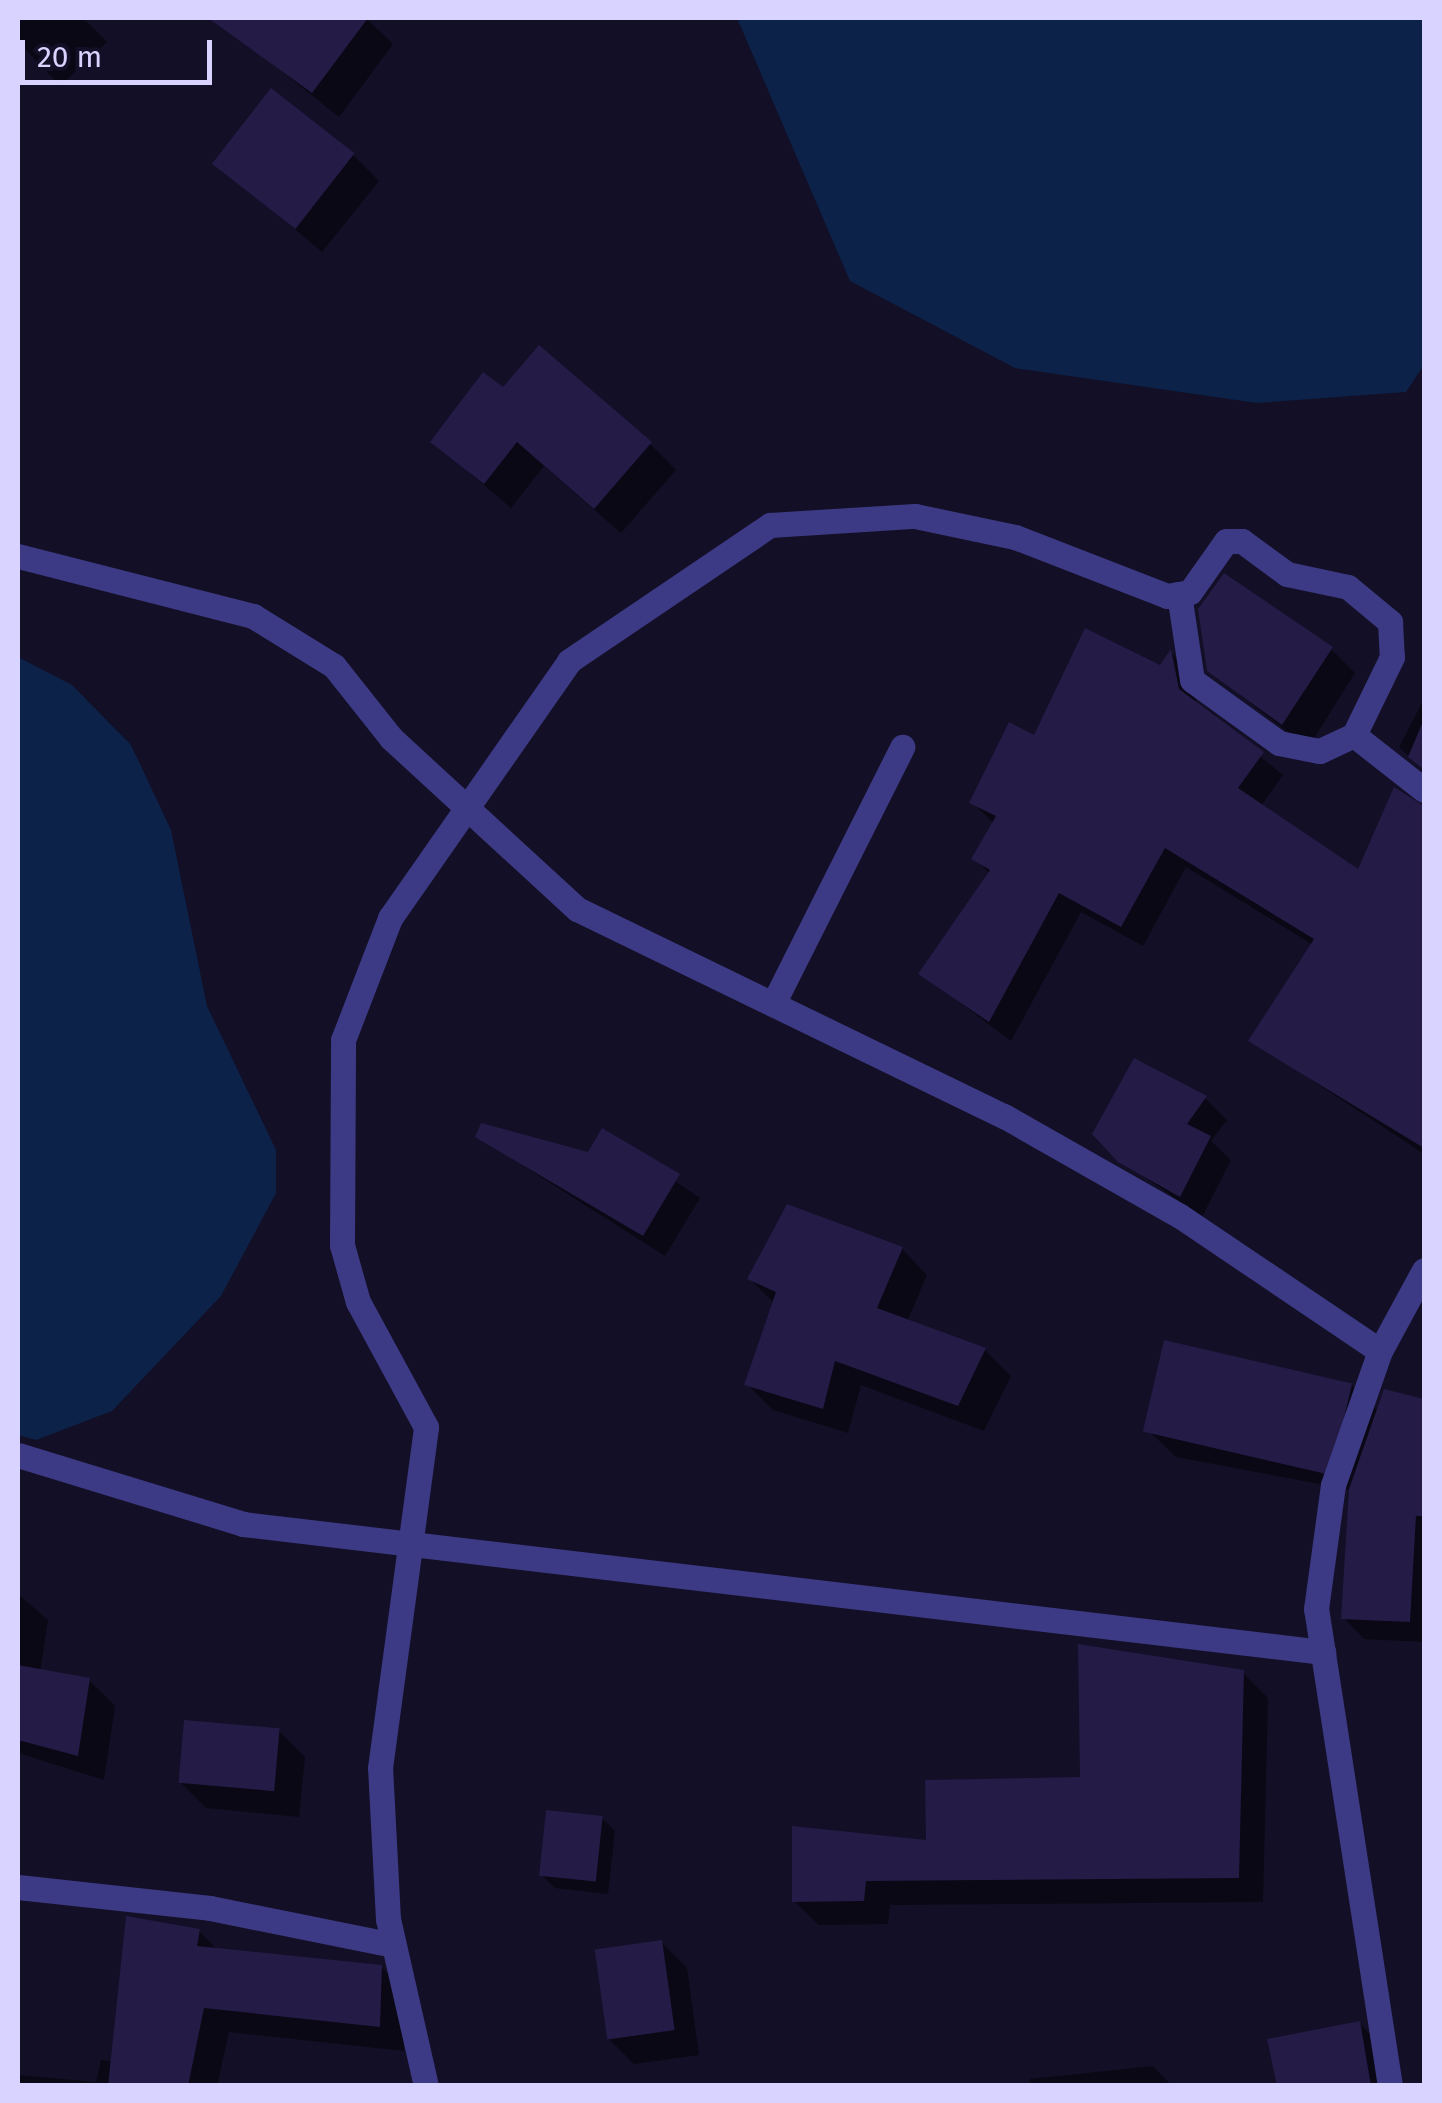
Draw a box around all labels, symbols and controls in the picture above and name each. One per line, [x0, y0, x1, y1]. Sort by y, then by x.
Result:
scale bar [25, 20, 218, 82]
text: 20 m [37, 39, 102, 75]

